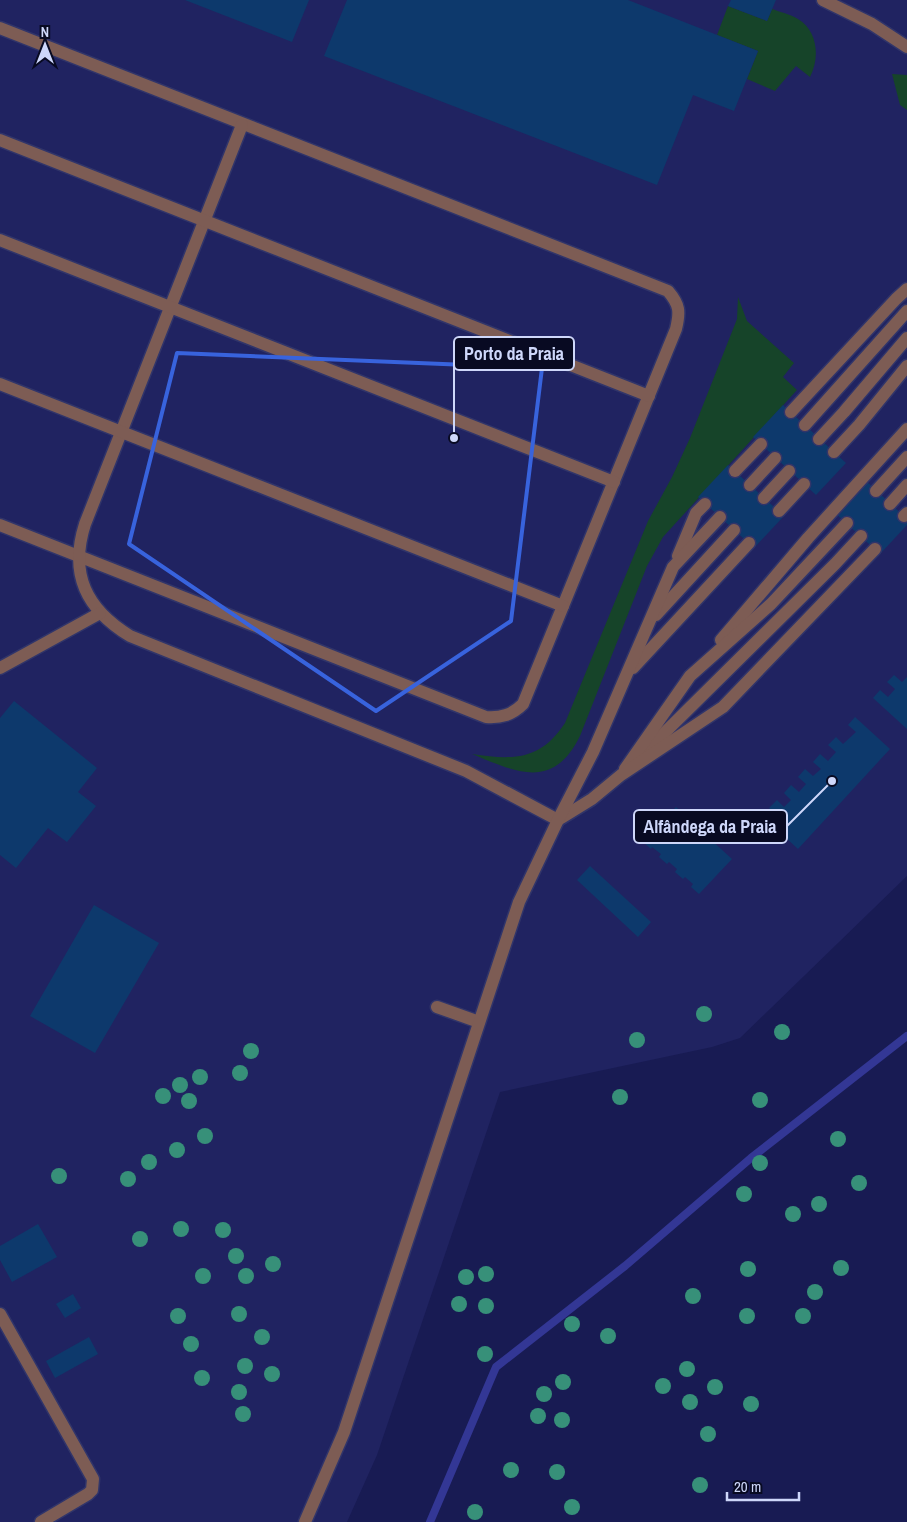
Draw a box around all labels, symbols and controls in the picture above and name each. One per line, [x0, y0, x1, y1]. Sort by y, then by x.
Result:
north arrow [20, 20, 70, 70]
text: N [41, 23, 49, 41]
callout: Porto da Praia [454, 337, 574, 370]
text: Porto da Praia [464, 341, 565, 366]
callout: Alfândega da Praia [634, 810, 787, 843]
text: Alfândega da Praia [644, 814, 777, 839]
scale bar [727, 1470, 800, 1502]
text: 20 m [734, 1476, 761, 1497]

